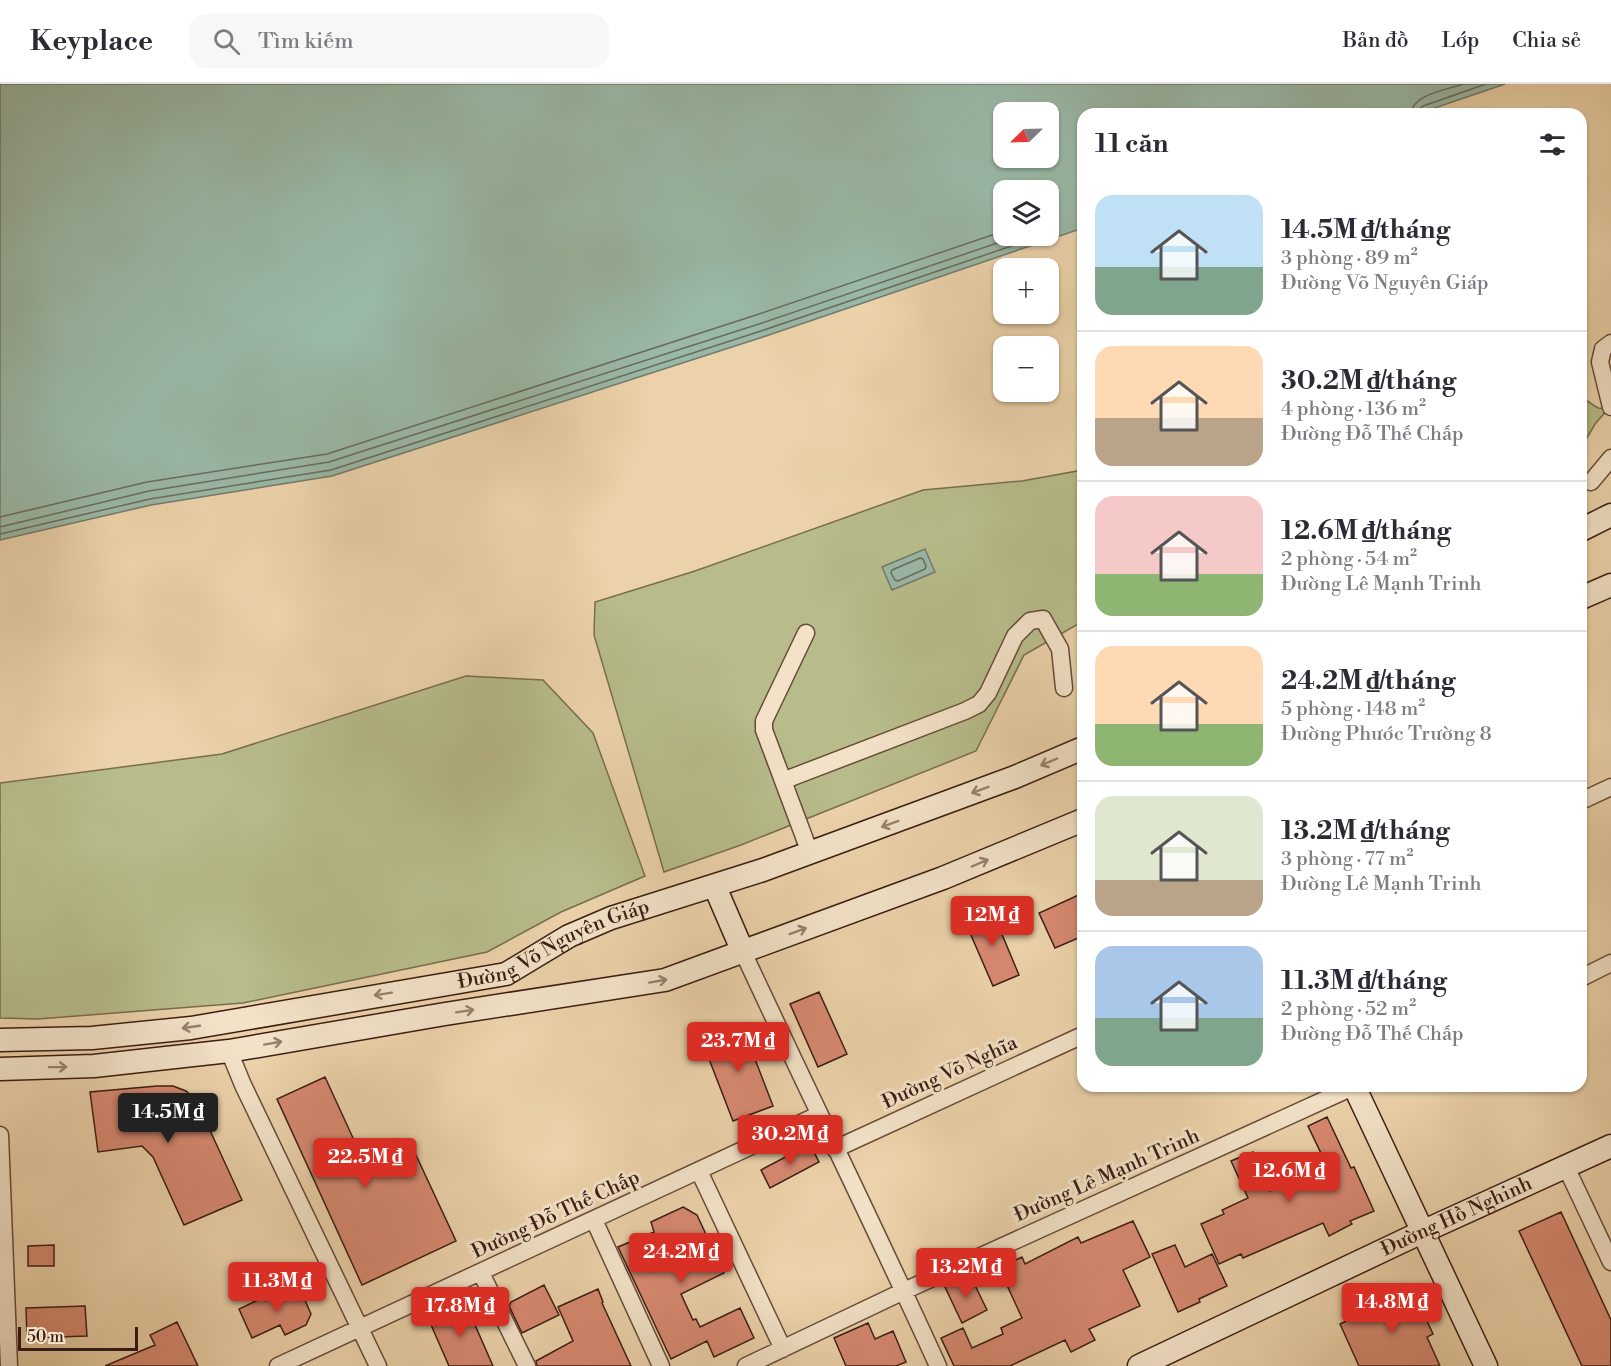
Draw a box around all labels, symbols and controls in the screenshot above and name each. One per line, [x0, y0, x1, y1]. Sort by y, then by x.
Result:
search box [189, 14, 609, 68]
text: Keyplace [30, 24, 153, 59]
icon: search [210, 25, 243, 58]
text: Tìm kiếm [258, 28, 354, 55]
text: Bản đồ [1343, 28, 1409, 54]
text: Lớp [1442, 28, 1479, 54]
text: Chia sẻ [1512, 28, 1581, 54]
north arrow [993, 102, 1059, 168]
map controls [993, 102, 1059, 402]
text: 11 căn [1095, 128, 1169, 160]
icon: filters [1536, 128, 1569, 161]
button: layers [993, 180, 1059, 246]
text: 14.5M ₫/tháng [1281, 214, 1450, 246]
icon: home [1143, 219, 1215, 291]
text: 3 phòng · 89 m² [1281, 246, 1418, 271]
button: + [993, 258, 1059, 324]
text: Đường Võ Nguyên Giáp [1281, 271, 1489, 296]
button: − [993, 336, 1059, 402]
text: 30.2M ₫/tháng [1281, 365, 1456, 397]
icon: home [1143, 370, 1215, 442]
text: 4 phòng · 136 m² [1281, 397, 1426, 422]
text: Đường Đỗ Thế Chấp [1281, 422, 1464, 447]
text: 12.6M ₫/tháng [1281, 515, 1451, 547]
icon: home [1143, 520, 1215, 592]
text: 2 phòng · 54 m² [1281, 547, 1417, 572]
text: Đường Lê Mạnh Trinh [1281, 572, 1482, 597]
text: 24.2M ₫/tháng [1281, 665, 1456, 697]
icon: home [1143, 670, 1215, 742]
text: 5 phòng · 148 m² [1281, 697, 1425, 722]
text: Đường Phước Trường 8 [1281, 722, 1492, 747]
one-way arrow [1040, 758, 1058, 769]
one-way arrow [971, 785, 990, 796]
text: 13.2M ₫/tháng [1281, 815, 1450, 847]
one-way arrow [881, 819, 900, 830]
icon: home [1143, 820, 1215, 892]
text: 3 phòng · 77 m² [1281, 847, 1414, 872]
one-way arrow [971, 857, 989, 868]
text: Đường Lê Mạnh Trinh [1281, 872, 1482, 897]
street label: Đường Võ Nguyên Giáp [456, 894, 652, 995]
pin: 12M ₫ [950, 896, 1034, 947]
text: 12M ₫ [965, 903, 1019, 928]
one-way arrow [788, 925, 807, 936]
text: 11.3M ₫/tháng [1281, 965, 1447, 997]
icon: home [1143, 970, 1215, 1042]
one-way arrow [648, 975, 667, 986]
one-way arrow [374, 989, 393, 1000]
text: 2 phòng · 52 m² [1281, 997, 1416, 1022]
one-way arrow [455, 1005, 475, 1016]
one-way arrow [181, 1022, 201, 1033]
pin: 23.7M ₫ [683, 1022, 793, 1073]
text: Đường Đỗ Thế Chấp [1281, 1022, 1464, 1047]
text: 23.7M ₫ [701, 1029, 775, 1054]
street label: Đường Võ Nghĩa [878, 1030, 1022, 1115]
one-way arrow [263, 1038, 282, 1049]
one-way arrow [48, 1061, 68, 1073]
pin: 14.5M ₫ [113, 1093, 223, 1144]
text: 14.5M ₫ [132, 1100, 204, 1125]
pin: 30.2M ₫ [735, 1115, 845, 1166]
text: 30.2M ₫ [752, 1122, 828, 1147]
street label: Đường Lê Mạnh Trinh [1010, 1124, 1204, 1228]
pin: 22.5M ₫ [310, 1138, 420, 1189]
text: 22.5M ₫ [328, 1145, 402, 1170]
pin: 12.6M ₫ [1234, 1152, 1344, 1203]
text: 12.6M ₫ [1253, 1159, 1325, 1184]
street label: Đường Đỗ Thế Chấp [468, 1165, 644, 1265]
street label: Đường Hồ Nghinh [1377, 1171, 1536, 1262]
pin: 24.2M ₫ [626, 1233, 736, 1284]
text: 24.2M ₫ [643, 1240, 719, 1265]
pin: 13.2M ₫ [911, 1248, 1021, 1299]
text: 13.2M ₫ [930, 1255, 1002, 1280]
pin: 11.3M ₫ [222, 1262, 332, 1313]
text: 11.3M ₫ [242, 1269, 312, 1294]
pin: 14.8M ₫ [1337, 1283, 1447, 1334]
pin: 17.8M ₫ [405, 1287, 515, 1338]
text: 14.8M ₫ [1356, 1290, 1428, 1315]
text: 17.8M ₫ [425, 1294, 495, 1319]
scale bar [18, 1324, 138, 1352]
text: 50 m [27, 1327, 64, 1347]

